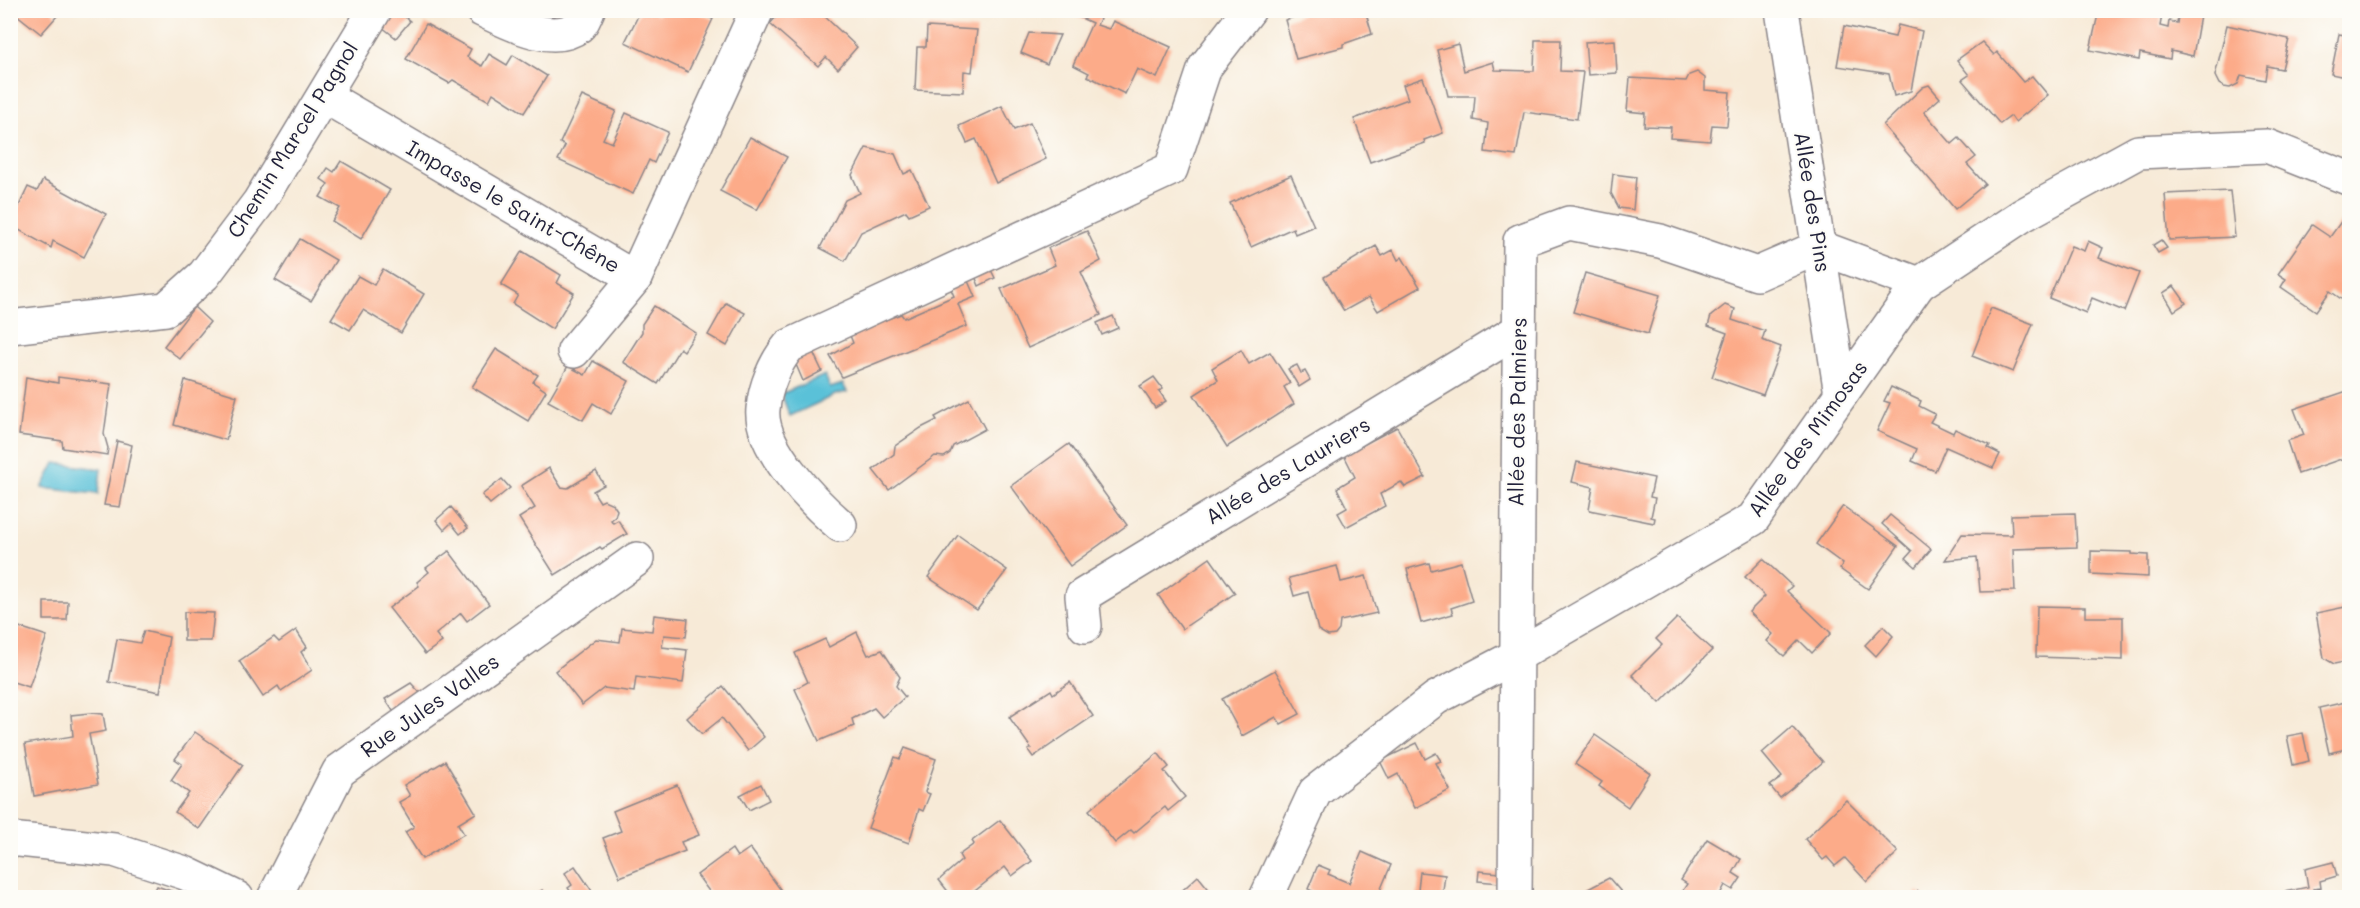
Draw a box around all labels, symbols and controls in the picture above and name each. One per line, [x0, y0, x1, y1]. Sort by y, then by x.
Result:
street label: Chemin Marcel Pagnol [220, 36, 363, 242]
street label: Allée des Pins [1789, 129, 1838, 274]
street label: Impasse le Saint-Chêne [402, 133, 626, 278]
street label: Allée des Palmiers [1501, 317, 1532, 507]
street label: Allée des Mimosas [1741, 355, 1873, 522]
street label: Allée des Lauriers [1200, 410, 1374, 530]
street label: Rue Jules Valles [355, 647, 504, 763]

